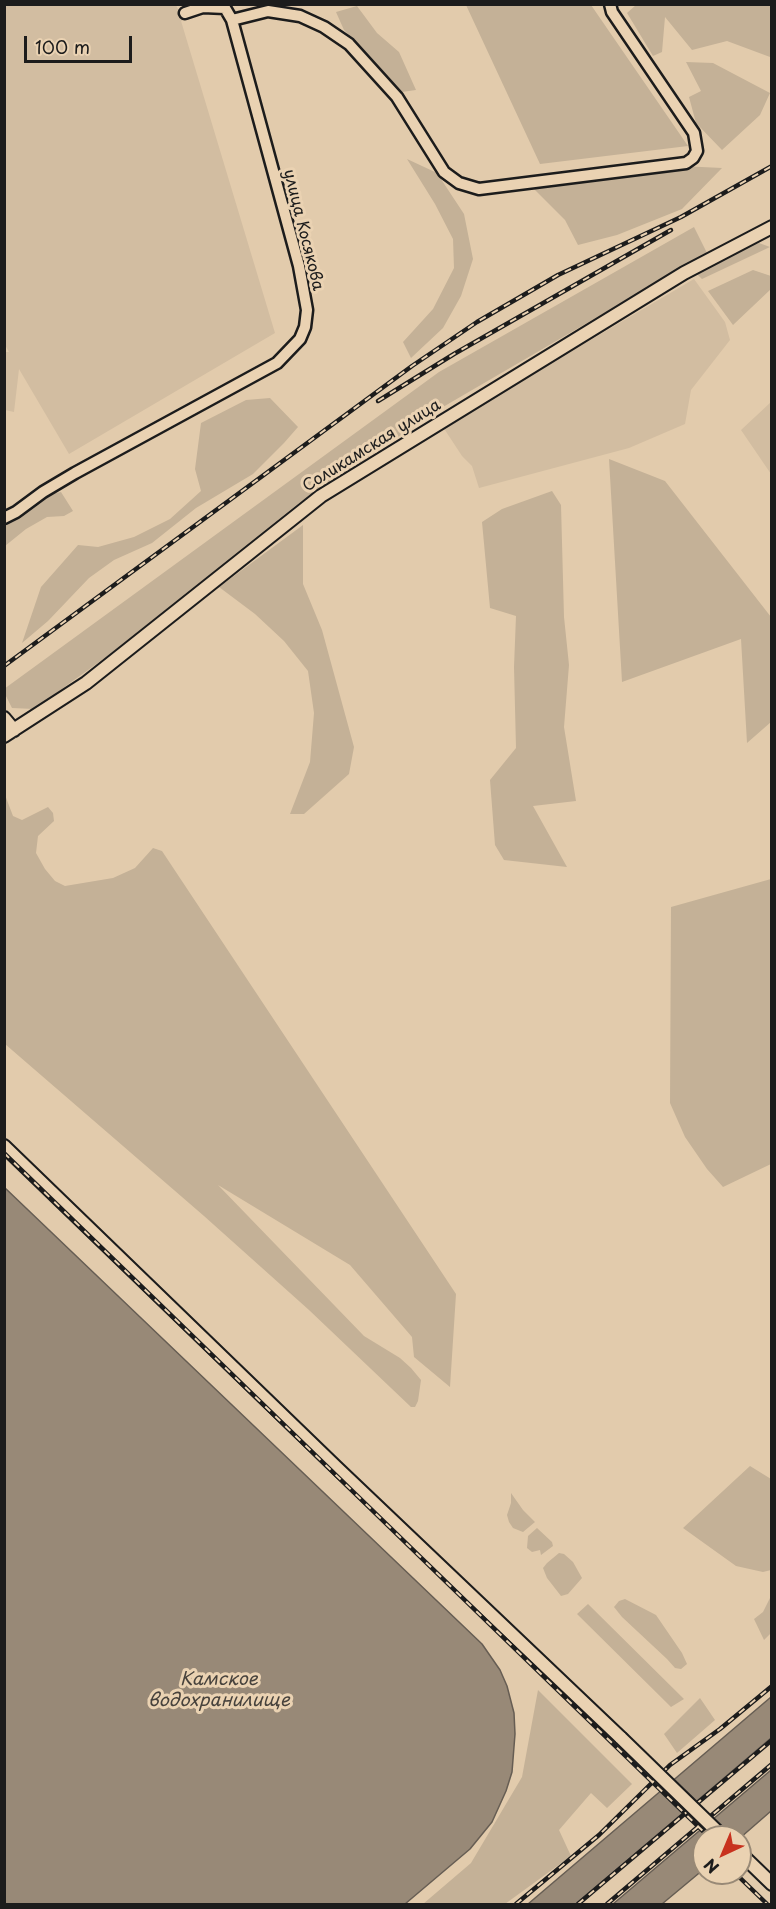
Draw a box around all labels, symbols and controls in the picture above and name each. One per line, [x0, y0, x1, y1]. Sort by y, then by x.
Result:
scale bar [27, 24, 135, 62]
text: 100 m [35, 33, 90, 60]
street label: улица Косякова [279, 167, 327, 293]
street label: Соликамская улица [299, 396, 445, 496]
water label: Камское водохранилище [148, 1669, 290, 1712]
north arrow [692, 1825, 752, 1885]
text: N [698, 1853, 724, 1880]

